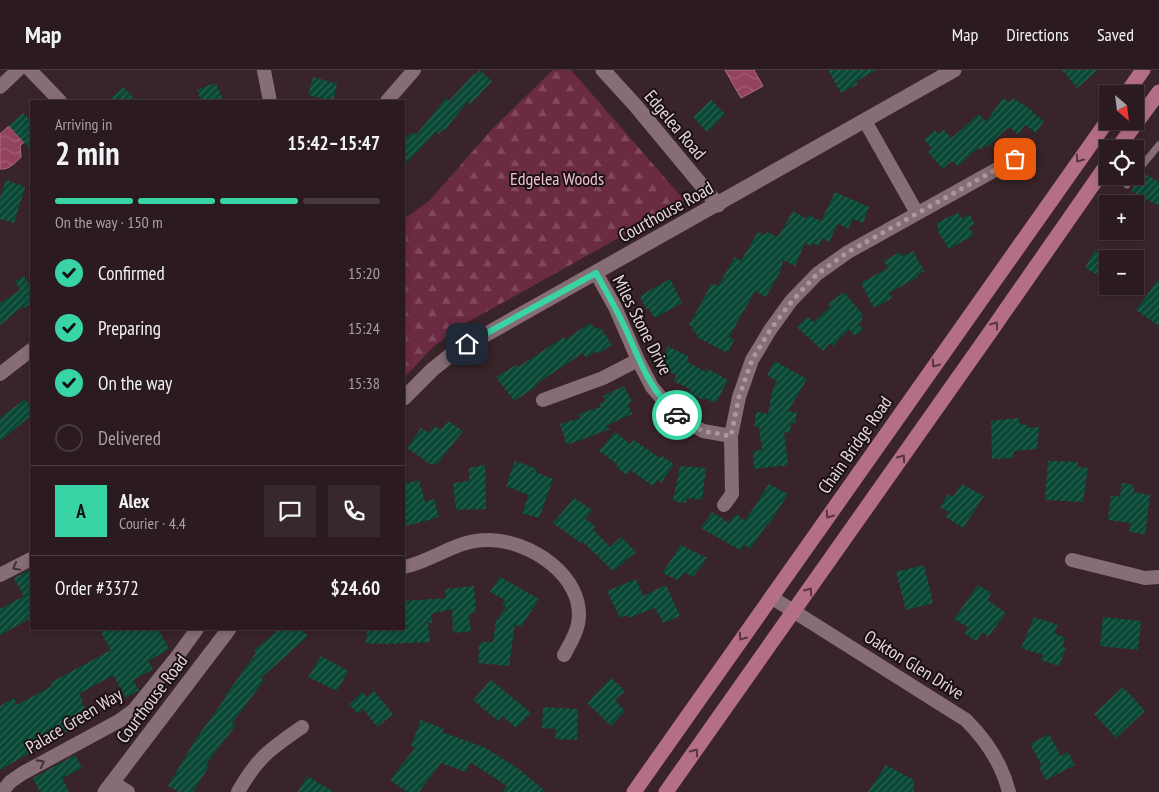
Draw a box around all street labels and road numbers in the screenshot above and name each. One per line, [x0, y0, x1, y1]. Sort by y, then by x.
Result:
street label: Edgelea Road [640, 85, 711, 164]
street label: Courthouse Road [614, 176, 717, 247]
street label: Miles Stone Drive [607, 271, 677, 379]
street label: Chain Bridge Road [813, 391, 897, 498]
street label: Oakton Glen Drive [860, 625, 968, 704]
street label: Courthouse Road [111, 650, 192, 748]
street label: Palace Green Way [21, 683, 127, 758]

